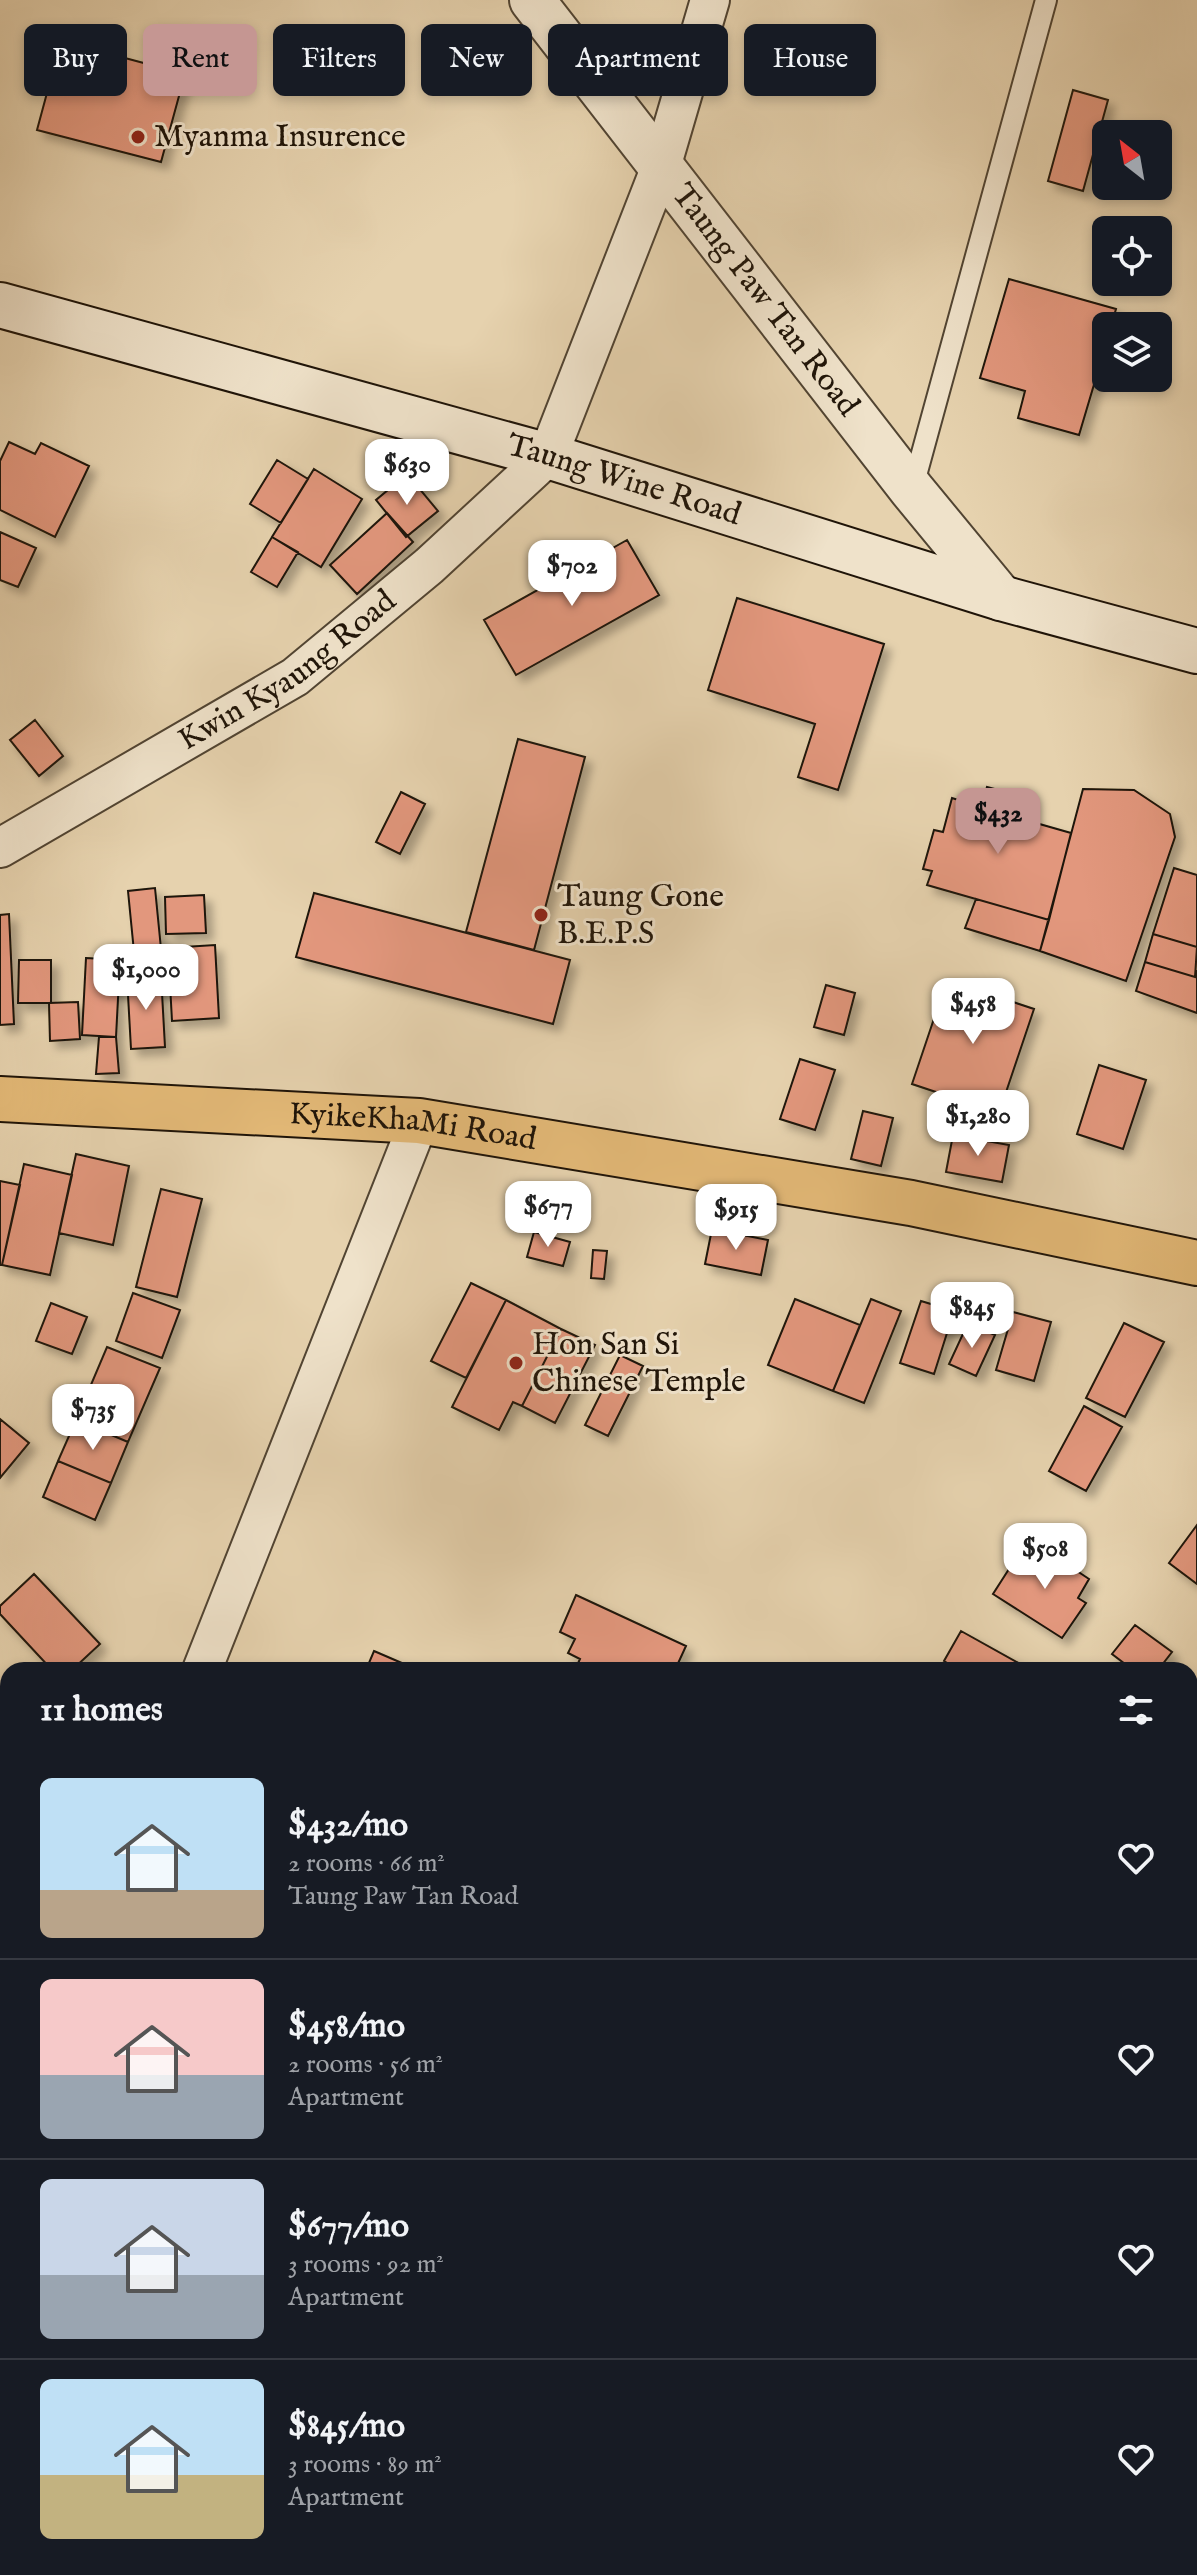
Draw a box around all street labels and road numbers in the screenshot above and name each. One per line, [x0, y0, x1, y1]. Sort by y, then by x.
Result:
street label: Taung Paw Tan Road [662, 176, 869, 426]
street label: Taung Wine Road [502, 425, 747, 536]
street label: Kwin Kyaung Road [171, 581, 405, 761]
street label: KyikeKhaMi Road [288, 1094, 540, 1161]

